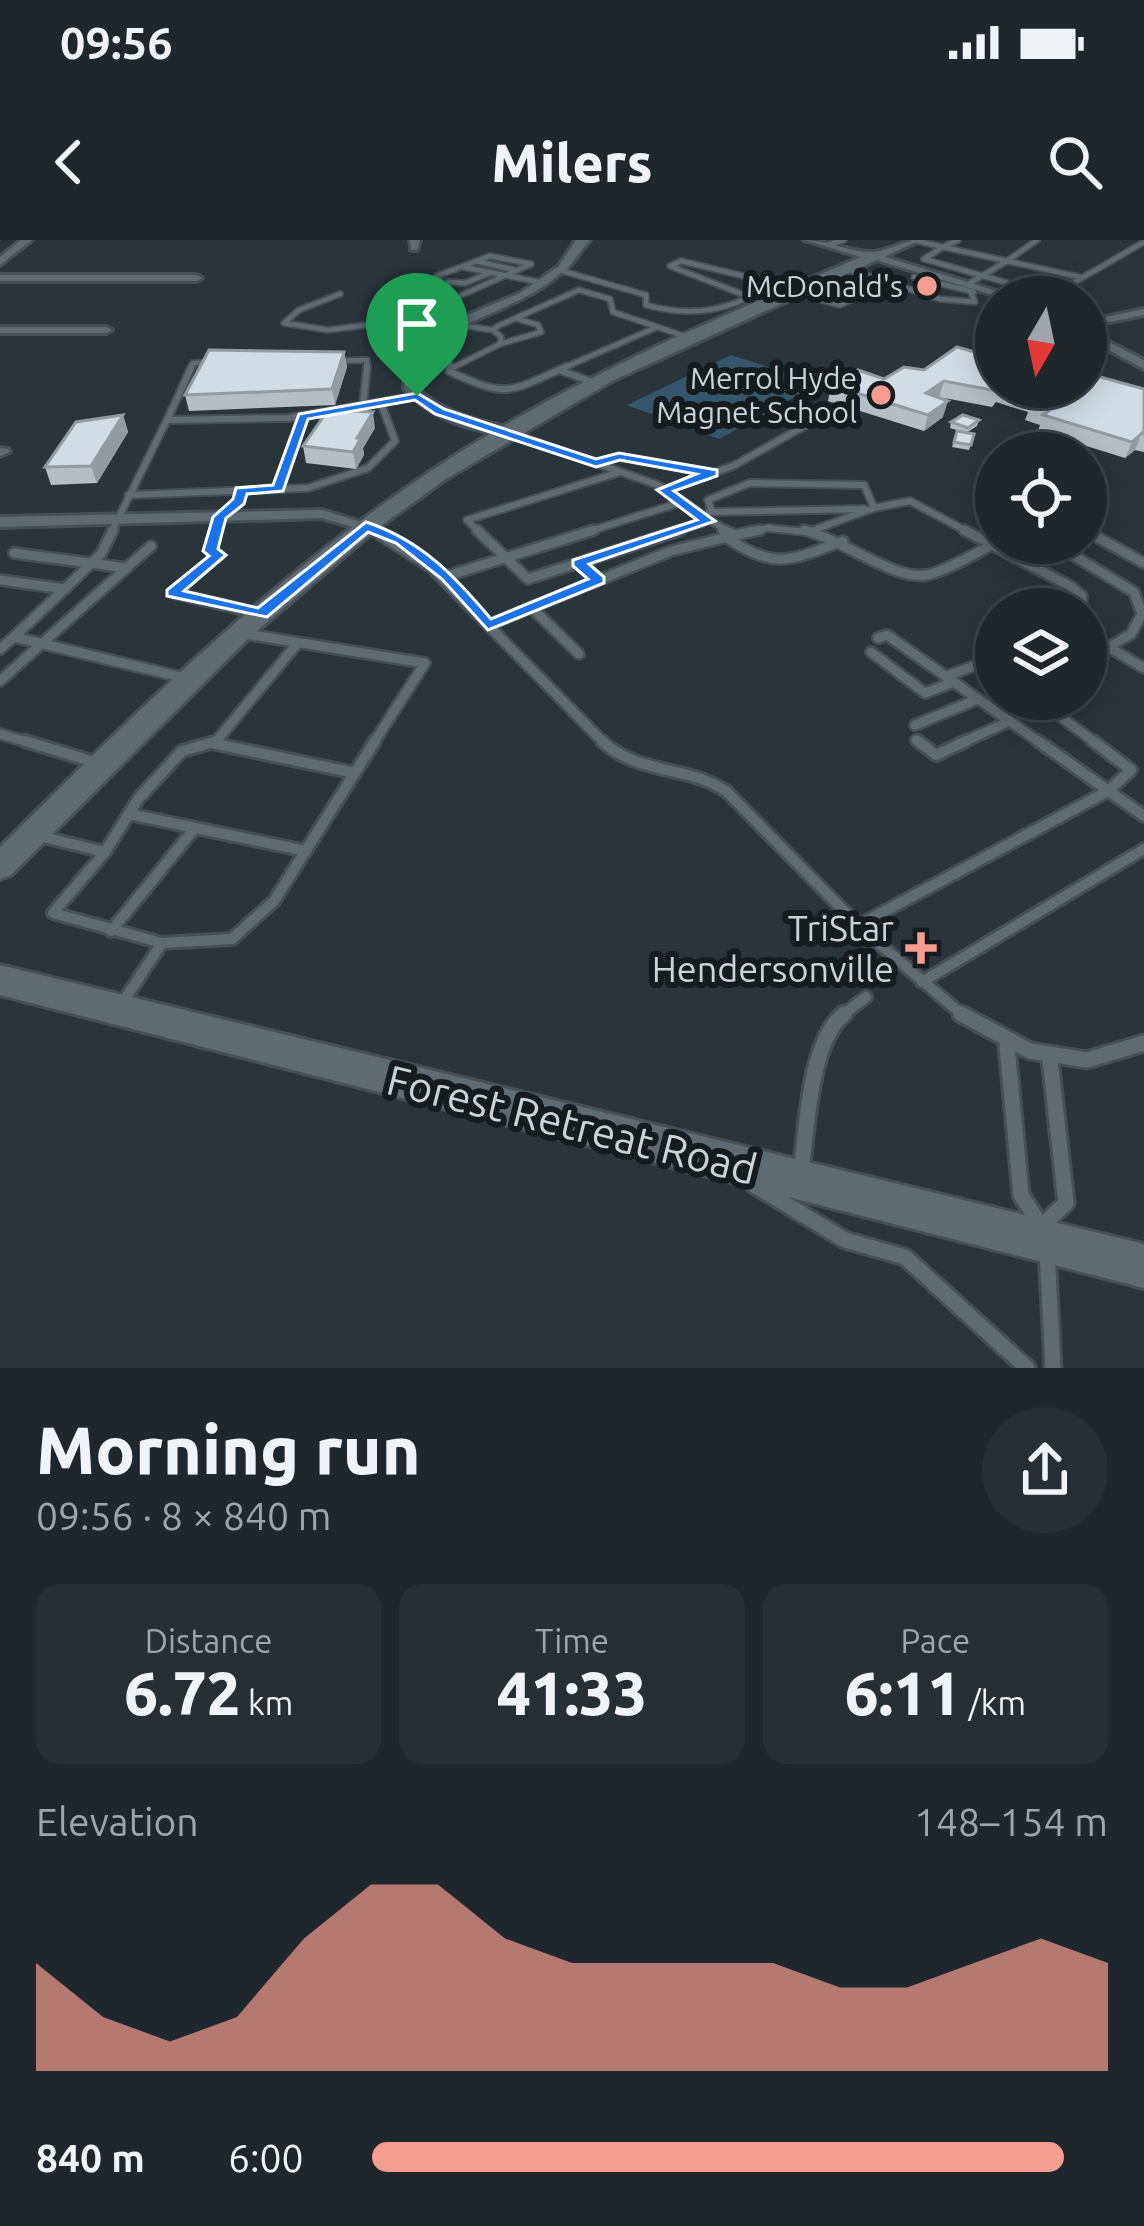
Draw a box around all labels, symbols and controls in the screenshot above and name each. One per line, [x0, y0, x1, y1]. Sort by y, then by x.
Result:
text: 09:56 [60, 17, 173, 68]
icon: back [36, 129, 102, 195]
icon: search [1042, 129, 1108, 195]
text: Milers [491, 132, 653, 192]
place label: McDonald's [746, 269, 903, 303]
pin [366, 273, 468, 396]
marker: McDonald's [914, 273, 940, 299]
north arrow [975, 276, 1107, 408]
map controls [975, 276, 1107, 720]
icon: arrive [384, 291, 450, 357]
place label: Merrol Hyde Magnet School [656, 361, 857, 429]
marker: Merrol Hyde Magnet School [868, 382, 894, 408]
button: locate [975, 432, 1107, 564]
button: layers [975, 588, 1107, 720]
place label: TriStar Hendersonville [652, 907, 894, 989]
marker: TriStar Hendersonville [905, 932, 937, 964]
street label: Forest Retreat Road [382, 1055, 762, 1193]
button: share [982, 1407, 1108, 1533]
text: Morning run [36, 1412, 421, 1486]
text: 09:56 · 8 × 840 m [36, 1494, 331, 1537]
text: Distance [145, 1622, 273, 1659]
text: Time [535, 1622, 609, 1659]
text: Pace [900, 1622, 970, 1659]
text: 6.72 [124, 1659, 240, 1726]
text: 41:33 [497, 1659, 647, 1726]
text: 6:11 [845, 1659, 961, 1726]
text: km [240, 1684, 293, 1721]
text: /km [961, 1684, 1026, 1721]
text: Elevation [36, 1800, 199, 1843]
text: 148–154 m [914, 1800, 1108, 1843]
text: 840 m [36, 2136, 145, 2179]
text: 6:00 [228, 2136, 304, 2179]

